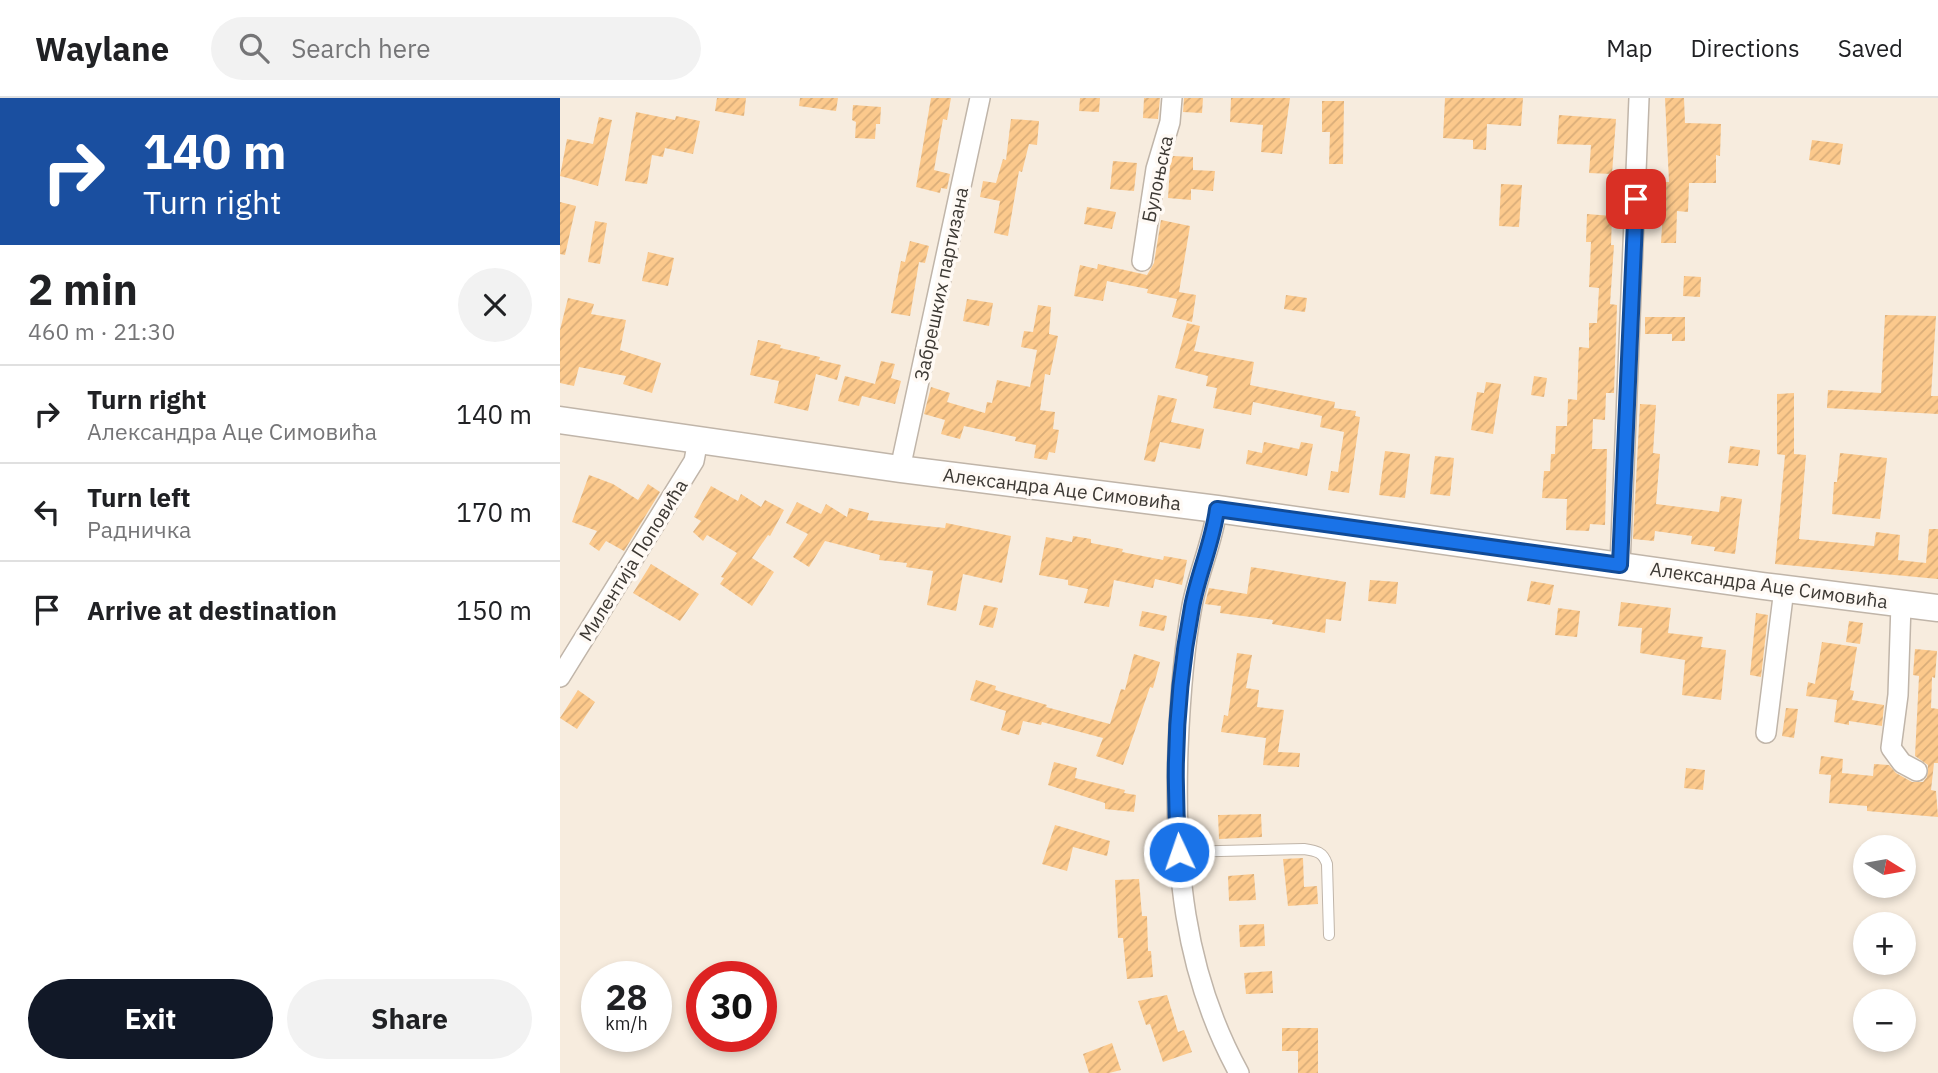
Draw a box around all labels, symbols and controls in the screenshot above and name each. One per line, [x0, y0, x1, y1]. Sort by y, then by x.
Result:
search box [211, 17, 701, 80]
text: Waylane [35, 27, 169, 70]
icon: search [235, 29, 273, 67]
text: Search here [291, 31, 431, 65]
text: Map [1606, 32, 1652, 64]
text: Directions [1690, 32, 1800, 64]
text: Saved [1838, 32, 1903, 64]
text: 140 m [143, 119, 287, 182]
icon: right [28, 126, 119, 217]
street label: Булоњска [1136, 133, 1178, 225]
pin [1606, 169, 1666, 229]
icon: arrive [1617, 180, 1655, 218]
text: Turn right [143, 181, 281, 223]
street label: Забрешких партизана [909, 185, 973, 383]
text: 2 min [28, 262, 138, 317]
button: close [458, 268, 532, 342]
text: 460 m · 21:30 [28, 316, 175, 346]
text: Turn right [87, 382, 206, 416]
icon: right [28, 395, 66, 433]
text: 140 m [456, 397, 532, 431]
text: Александра Аце Симовића [87, 416, 377, 446]
street label: Александра Аце Симовића [942, 462, 1182, 516]
street label: Милентија Поповића [573, 475, 693, 645]
text: Turn left [87, 480, 190, 514]
icon: left [28, 493, 66, 531]
text: 170 m [456, 495, 532, 529]
text: Радничка [87, 514, 191, 544]
street label: Александра Аце Симовића [1649, 556, 1889, 614]
icon: arrive [28, 591, 66, 629]
text: Arrive at destination [87, 593, 337, 627]
text: 150 m [456, 593, 532, 627]
position arrow [1142, 815, 1216, 889]
north arrow [1853, 835, 1916, 898]
map controls [1853, 835, 1916, 1052]
button: + [1853, 912, 1916, 975]
speed limit sign: 30 [686, 961, 777, 1052]
text: 28 [605, 974, 648, 1020]
button: Exit [28, 979, 273, 1059]
button: Share [287, 979, 532, 1059]
button: − [1853, 989, 1916, 1052]
text: km/h [605, 1012, 648, 1035]

